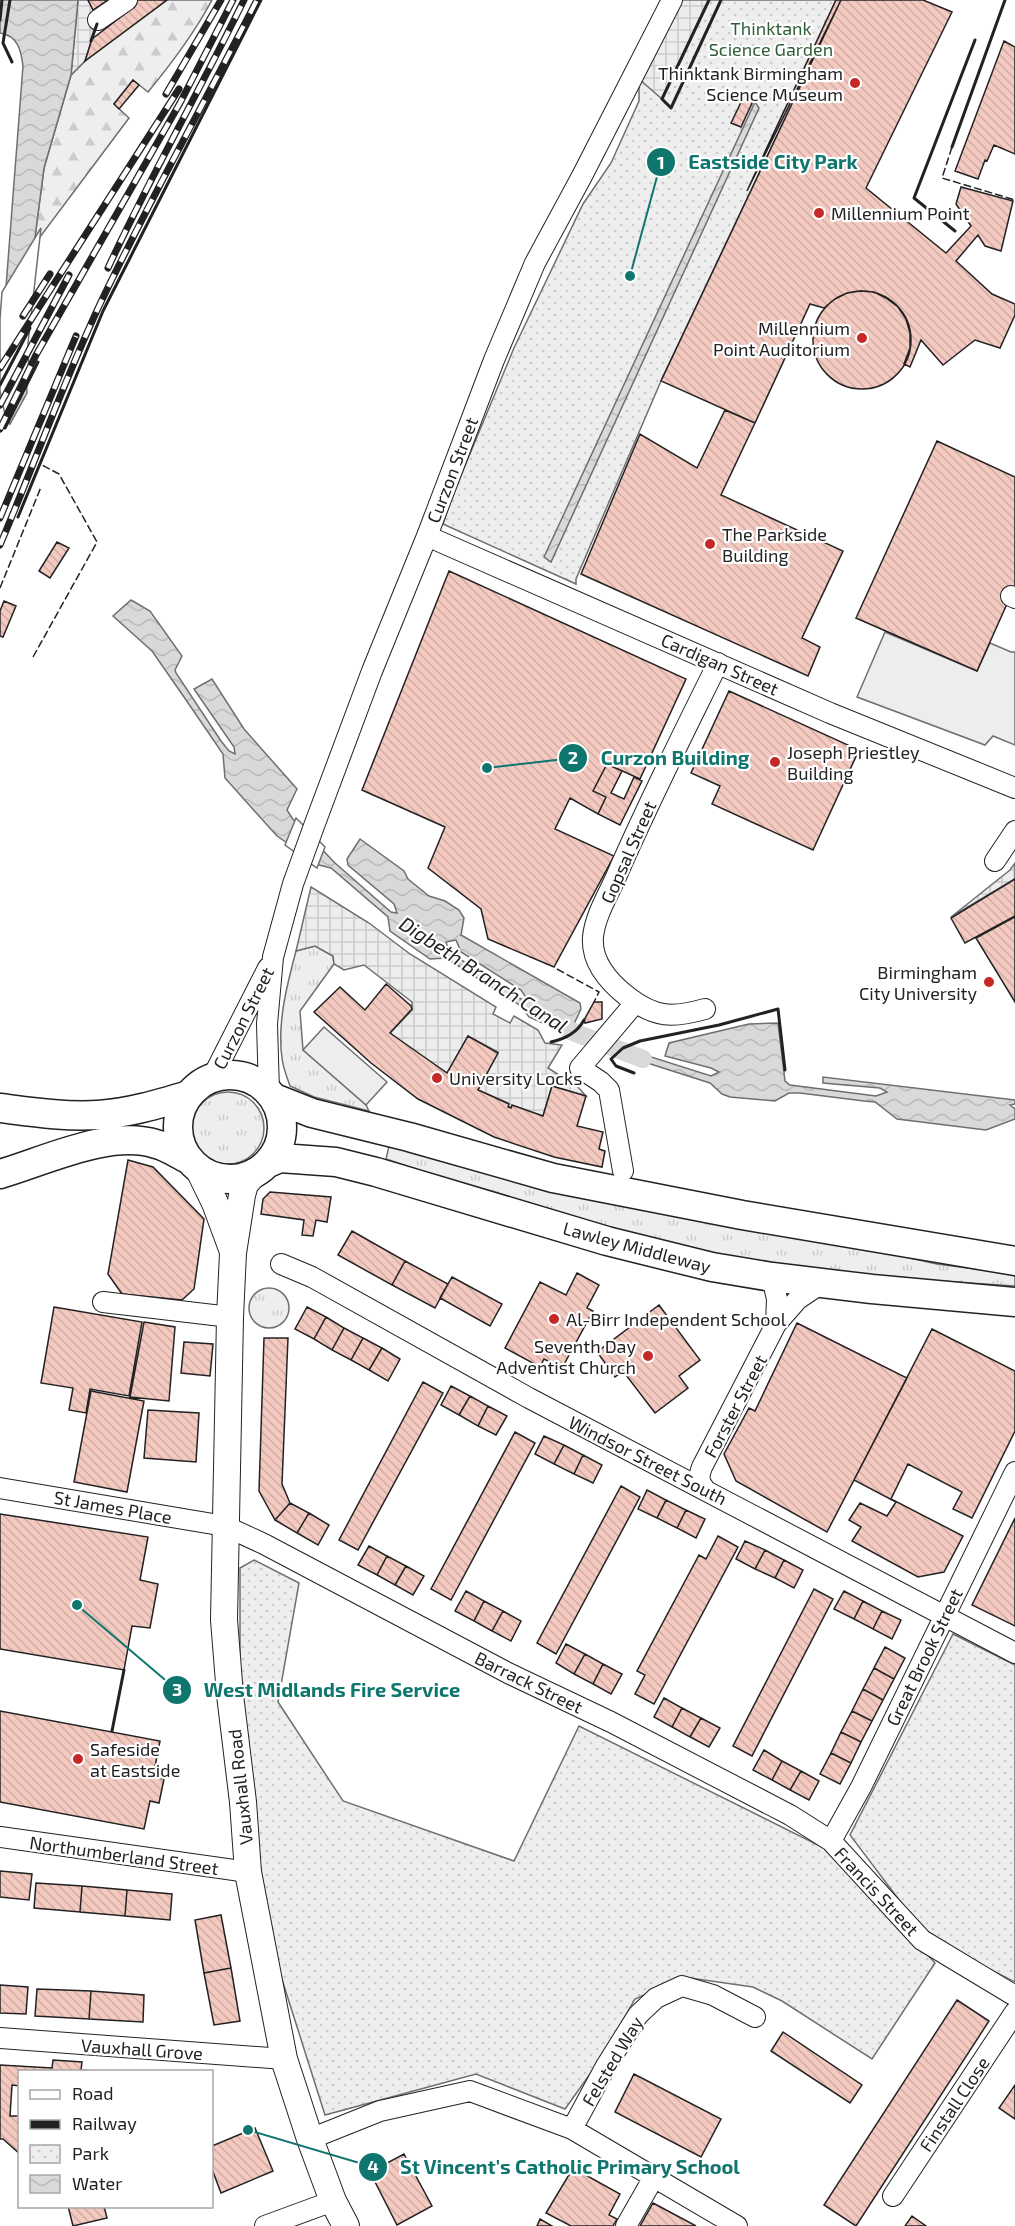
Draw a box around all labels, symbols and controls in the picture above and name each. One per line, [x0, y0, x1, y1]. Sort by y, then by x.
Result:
park label: Thinktank Science Garden [709, 17, 833, 60]
place label: Thinktank Birmingham Science Museum [658, 62, 843, 105]
marker: Thinktank Birmingham Science Museum [848, 76, 862, 90]
callout: Eastside City Park [646, 143, 870, 181]
text: Eastside City Park [688, 149, 859, 174]
text: 1 [657, 151, 665, 173]
place label: Millennium Point [831, 202, 970, 224]
marker: Millennium Point [812, 206, 826, 220]
place label: Millennium Point Auditorium [713, 317, 850, 360]
marker: Millennium Point Auditorium [855, 331, 869, 345]
street label: Curzon Street [422, 414, 482, 526]
place label: The Parkside Building [722, 523, 827, 566]
marker: The Parkside Building [703, 537, 717, 551]
street label: Cardigan Street [658, 628, 782, 700]
callout: Curzon Building [558, 739, 761, 777]
place label: Joseph Priestley Building [787, 741, 920, 784]
text: Curzon Building [601, 745, 750, 769]
text: 2 [568, 746, 578, 768]
marker: Joseph Priestley Building [768, 755, 782, 769]
street label: Gopsal Street [596, 797, 660, 907]
water label: Digbeth Branch Canal [395, 911, 573, 1037]
place label: Birmingham City University [859, 961, 977, 1004]
street label: Curzon Street [208, 963, 278, 1073]
marker: Birmingham City University [982, 975, 996, 989]
place label: University Locks [449, 1067, 582, 1089]
marker: University Locks [430, 1071, 444, 1085]
street label: Lawley Middleway [561, 1217, 714, 1277]
place label: Al-Birr Independent School [566, 1308, 787, 1330]
marker: Al-Birr Independent School [547, 1312, 561, 1326]
place label: Seventh Day Adventist Church [496, 1335, 636, 1378]
marker: Seventh Day Adventist Church [641, 1349, 655, 1363]
street label: Forster Street [699, 1351, 771, 1461]
street label: Windsor Street South [565, 1411, 731, 1509]
street label: St James Place [52, 1486, 174, 1528]
street label: Great Brook Street [881, 1585, 967, 1729]
street label: Barrack Street [472, 1646, 587, 1718]
callout: West Midlands Fire Service [162, 1671, 473, 1709]
text: West Midlands Fire Service [204, 1677, 460, 1701]
text: 3 [172, 1678, 182, 1700]
street label: Vauxhall Road [223, 1728, 257, 1846]
place label: Safeside at Eastside [90, 1738, 180, 1781]
marker: Safeside at Eastside [71, 1752, 85, 1766]
street label: Northumberland Street [28, 1831, 220, 1879]
street label: Francis Street [830, 1842, 924, 1940]
street label: Felsted Way [577, 2012, 648, 2110]
street label: Vauxhall Grove [80, 2034, 204, 2064]
street label: Finstall Close [914, 2052, 994, 2156]
legend [18, 2070, 213, 2208]
text: Road [72, 2082, 113, 2104]
text: Railway [72, 2112, 137, 2134]
text: Park [72, 2142, 109, 2164]
callout: St Vincent's Catholic Primary School [358, 2148, 753, 2186]
text: St Vincent's Catholic Primary School [400, 2154, 740, 2179]
text: 4 [367, 2155, 379, 2177]
text: Water [72, 2172, 122, 2194]

